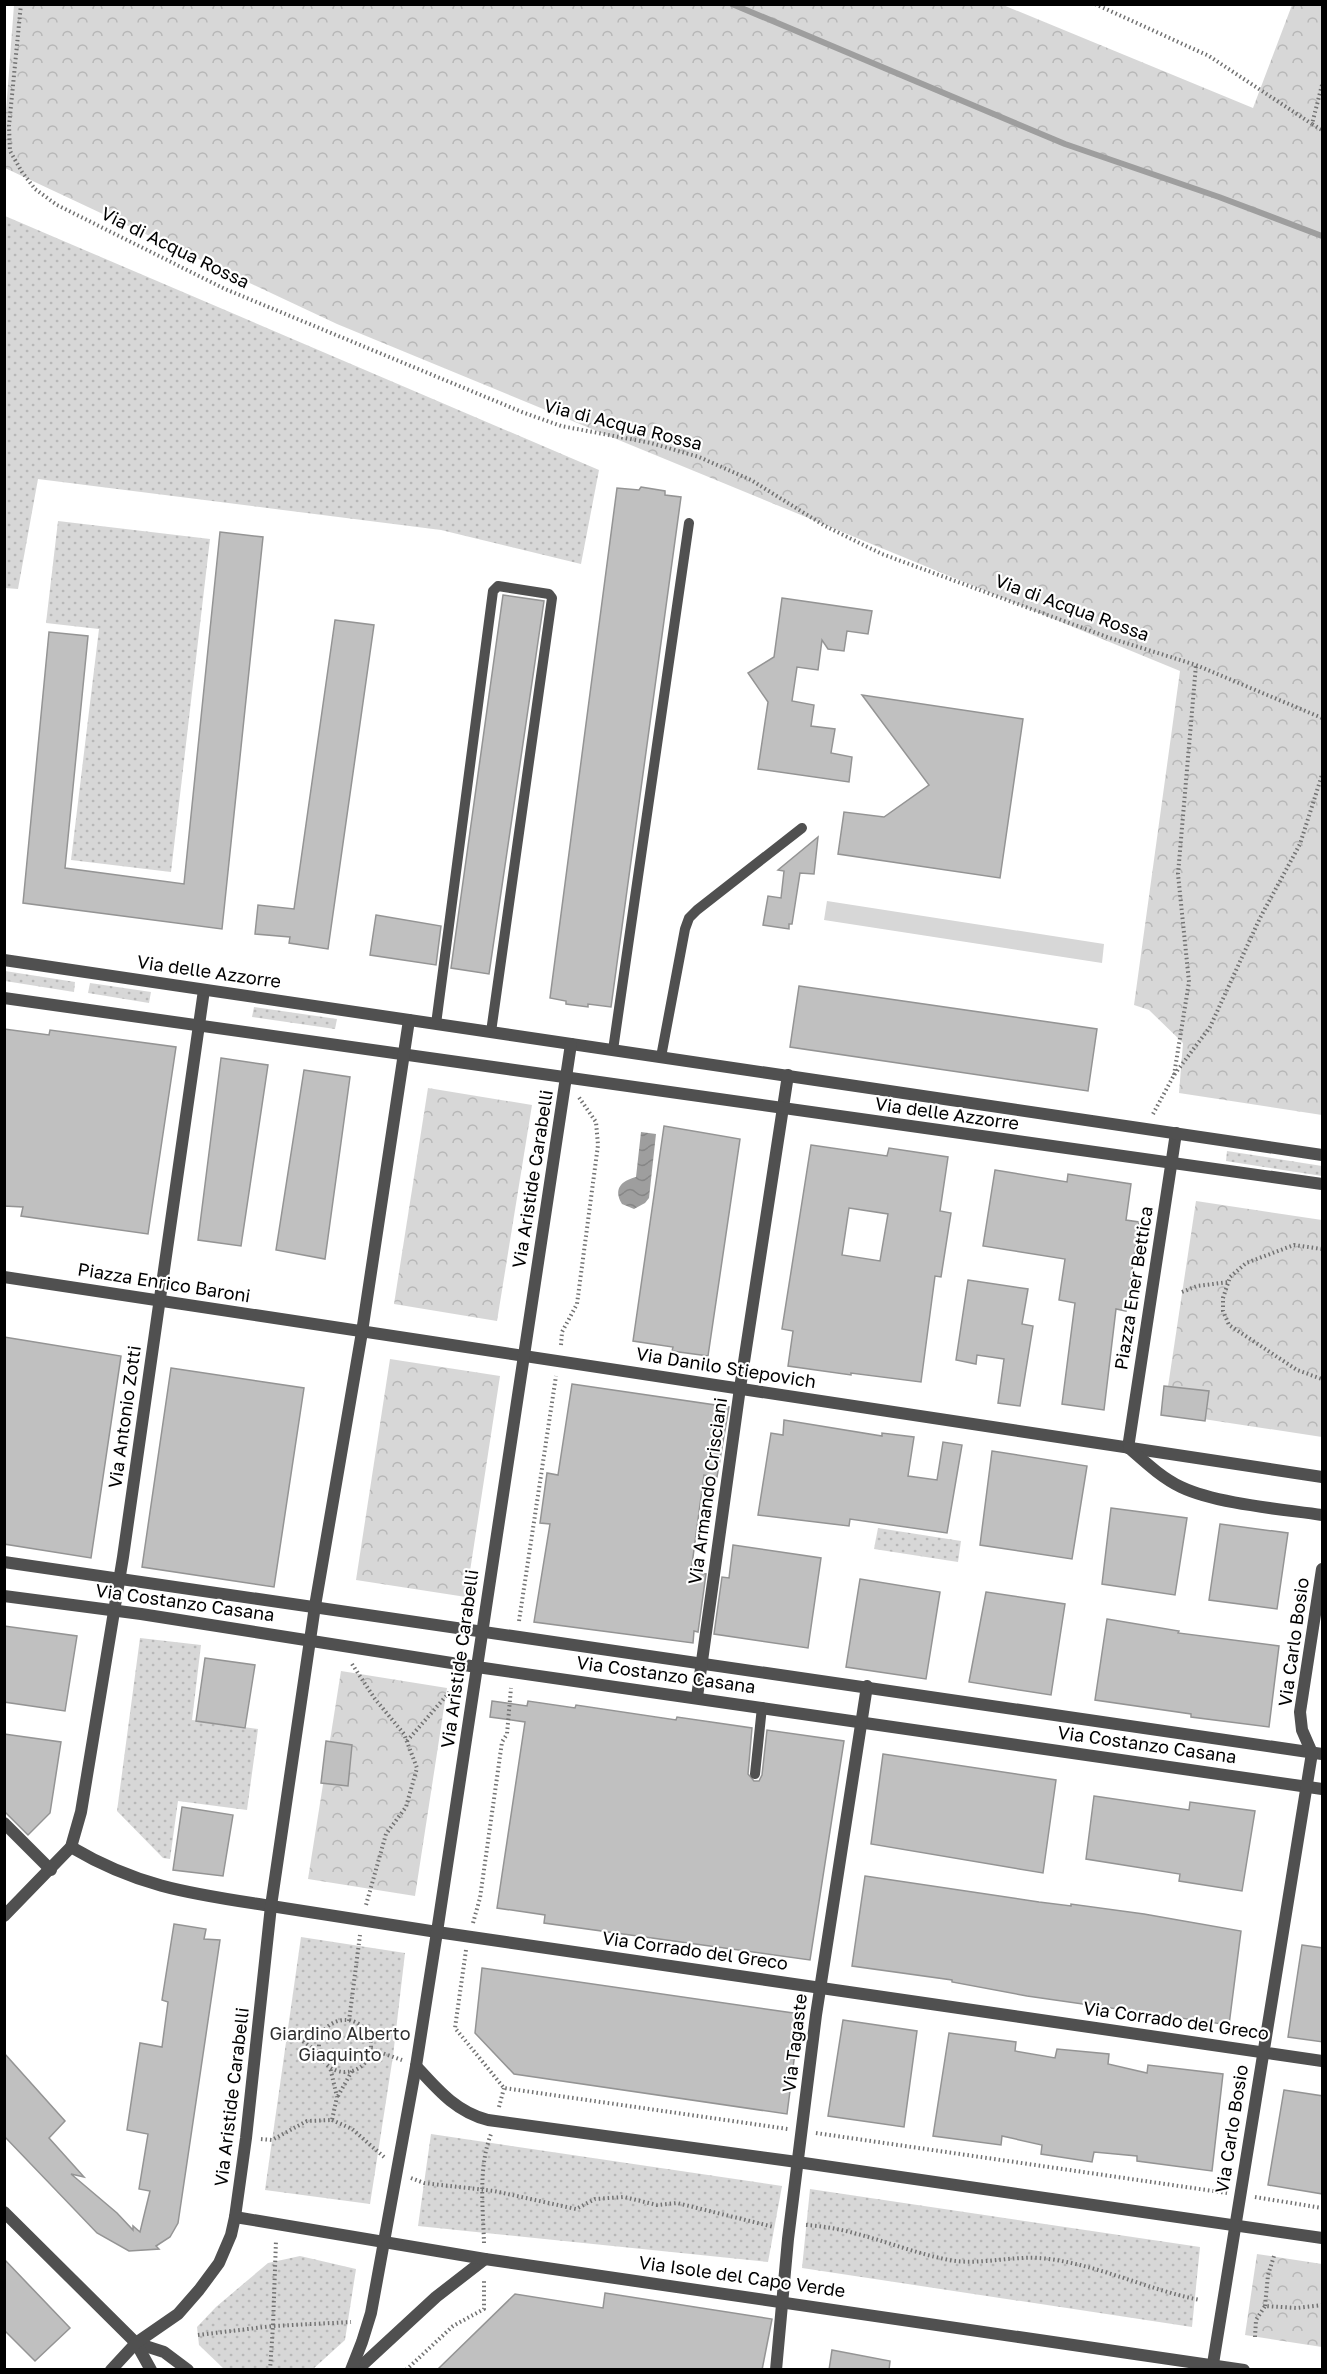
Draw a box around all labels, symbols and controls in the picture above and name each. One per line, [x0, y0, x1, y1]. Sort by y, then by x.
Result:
street label: Via di Acqua Rossa [98, 202, 253, 293]
street label: Via di Acqua Rossa [542, 394, 705, 454]
street label: Via di Acqua Rossa [992, 569, 1152, 645]
street label: Via delle Azzorre [136, 950, 283, 992]
street label: Via Aristide Carabelli [507, 1088, 557, 1270]
street label: Via delle Azzorre [874, 1092, 1021, 1134]
street label: Piazza Ener Bettica [1109, 1204, 1157, 1371]
street label: Piazza Enrico Baroni [76, 1257, 252, 1307]
street label: Via Danilo Stiepovich [635, 1342, 818, 1392]
street label: Via Antonio Zotti [103, 1344, 145, 1490]
street label: Via Armando Crisciani [683, 1396, 731, 1586]
street label: Via Aristide Carabelli [436, 1568, 482, 1750]
street label: Via Carlo Bosio [1273, 1576, 1313, 1708]
street label: Via Costanzo Casana [94, 1579, 276, 1625]
street label: Via Costanzo Casana [575, 1651, 757, 1697]
street label: Via Costanzo Casana [1056, 1721, 1238, 1767]
street label: Via Corrado del Greco [601, 1926, 789, 1974]
street label: Via Tagaste [777, 1992, 811, 2094]
street label: Via Corrado del Greco [1082, 1996, 1270, 2044]
street label: Via Aristide Carabelli [209, 2006, 253, 2188]
park label: Giardino Alberto Giaquinto [269, 2022, 411, 2065]
street label: Via Carlo Bosio [1210, 2063, 1252, 2195]
street label: Via Isole del Capo Verde [637, 2251, 847, 2301]

